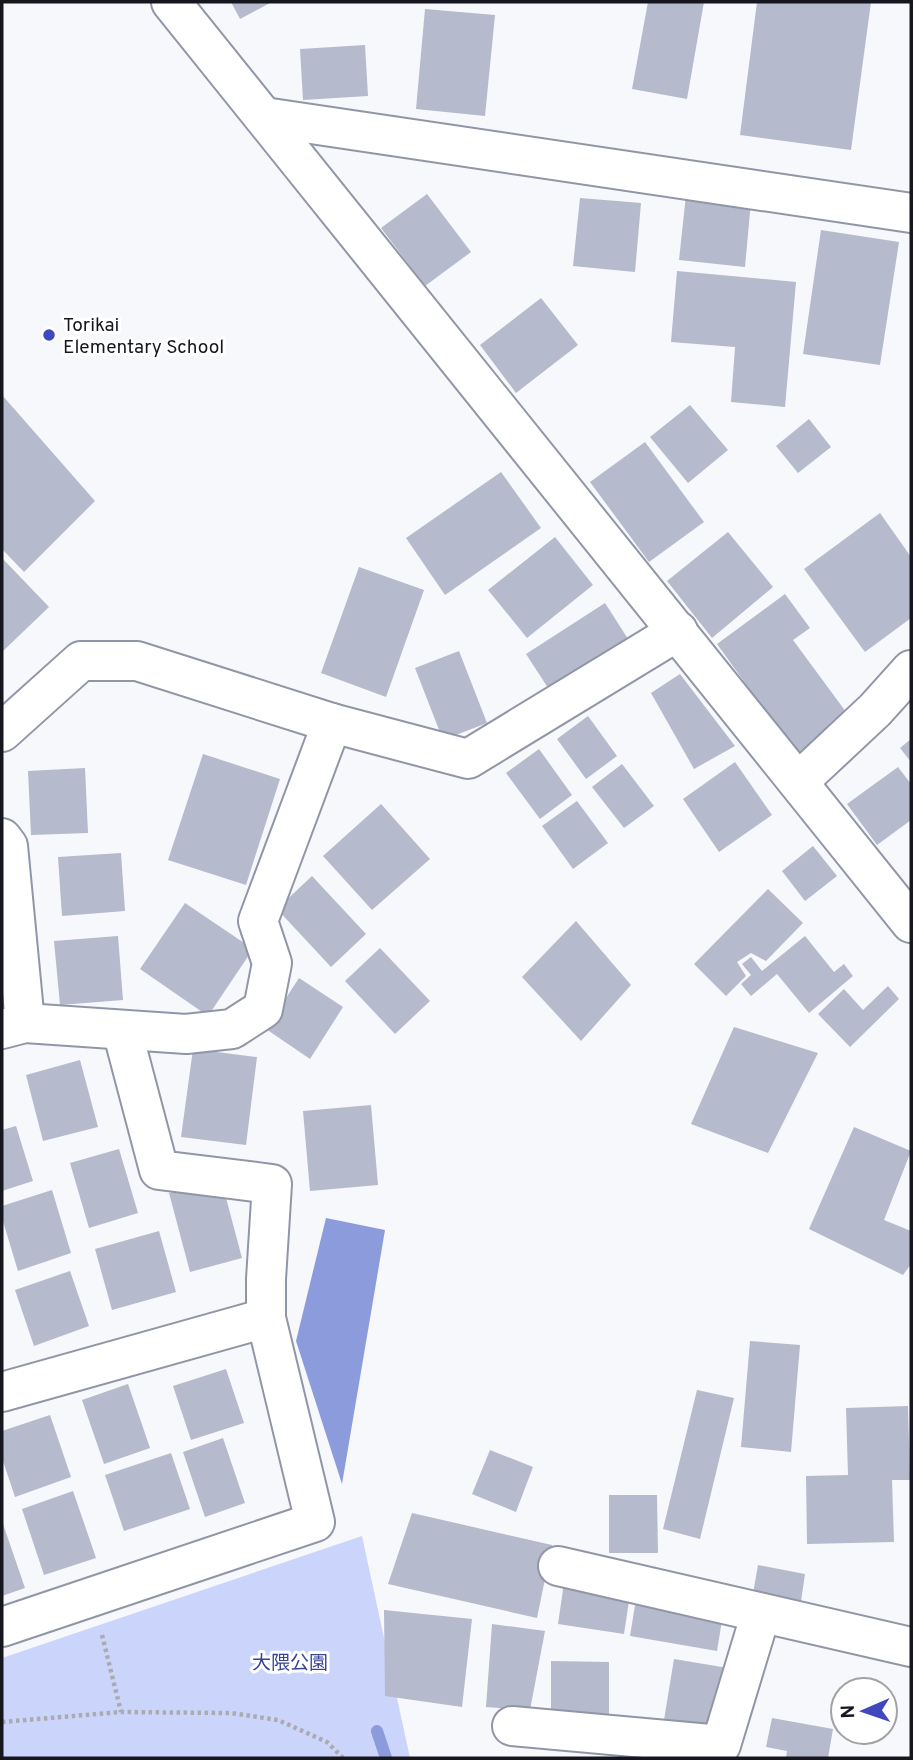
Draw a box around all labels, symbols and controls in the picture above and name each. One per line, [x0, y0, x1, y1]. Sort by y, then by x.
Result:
place label: Torikai Elementary School [63, 314, 224, 360]
marker: Torikai Elementary School [41, 327, 57, 343]
park label: 大隈公園 [252, 1652, 328, 1676]
north arrow [829, 1676, 899, 1746]
text: N [837, 1704, 861, 1719]

